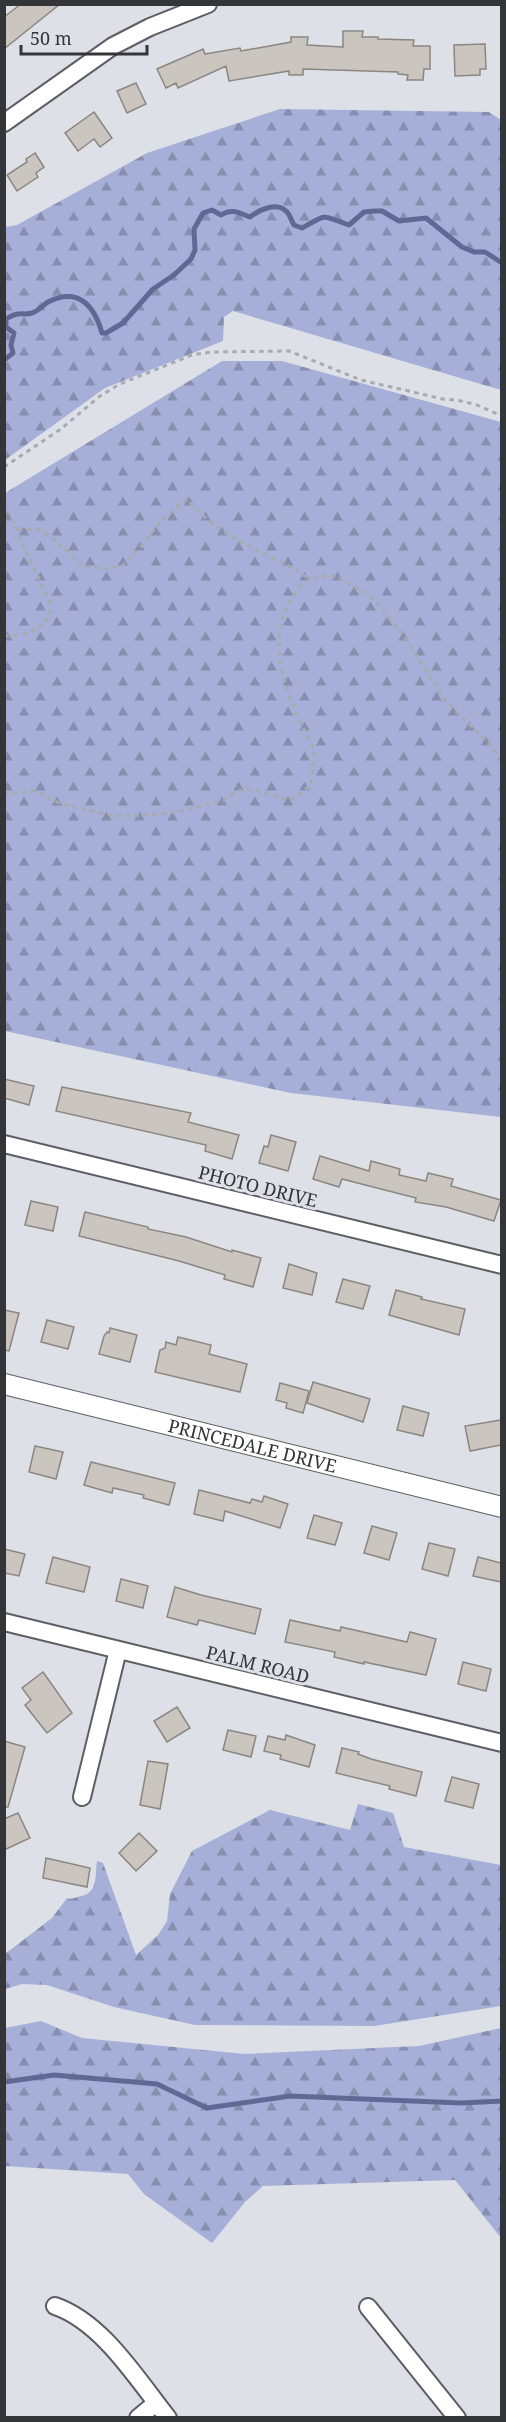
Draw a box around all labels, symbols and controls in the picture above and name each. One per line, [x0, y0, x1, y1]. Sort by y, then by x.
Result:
scale bar [21, 18, 147, 56]
text: 50 m [30, 26, 72, 50]
street label: PHOTO DRIVE [196, 1160, 320, 1212]
street label: PRINCEDALE DRIVE [166, 1413, 339, 1478]
street label: PALM ROAD [204, 1640, 312, 1688]

